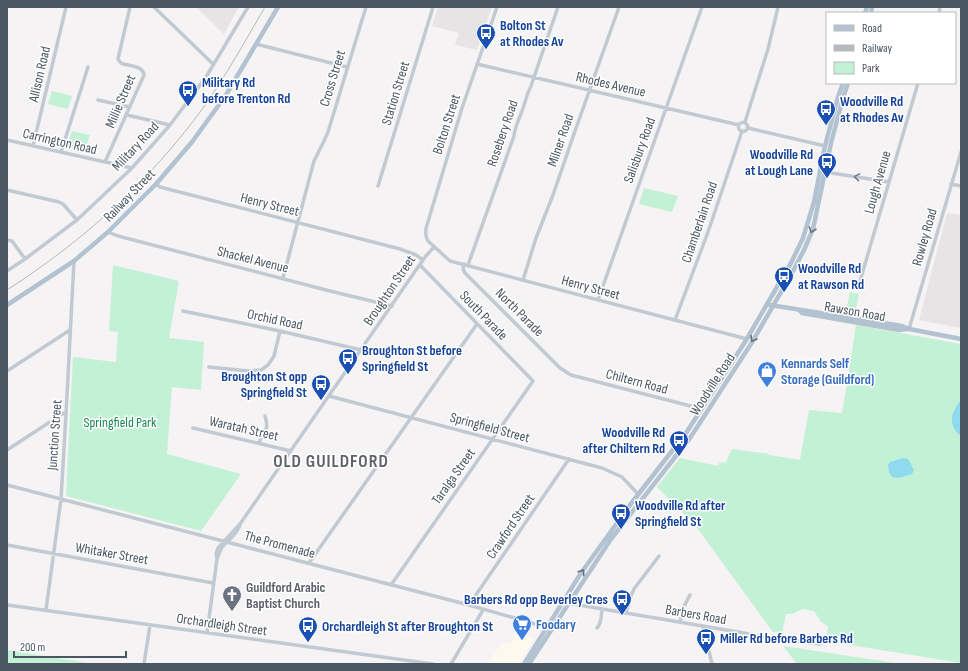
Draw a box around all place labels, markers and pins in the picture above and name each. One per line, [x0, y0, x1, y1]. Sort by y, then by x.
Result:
place label: Bolton St at Rhodes Av [500, 17, 564, 50]
bus stop icon: Bolton St at Rhodes Av [475, 22, 497, 50]
place label: Military Rd before Trenton Rd [202, 74, 290, 107]
bus stop icon: Military Rd before Trenton Rd [177, 79, 199, 107]
place label: Woodville Rd at Rhodes Av [840, 93, 904, 126]
bus stop icon: Woodville Rd at Rhodes Av [815, 98, 837, 126]
place label: Woodville Rd at Lough Lane [745, 146, 813, 179]
bus stop icon: Woodville Rd at Lough Lane [816, 151, 838, 179]
place label: Woodville Rd at Rawson Rd [798, 260, 864, 293]
bus stop icon: Woodville Rd at Rawson Rd [773, 265, 795, 293]
place label: Broughton St before Springfield St [362, 342, 462, 375]
bus stop icon: Broughton St before Springfield St [337, 347, 359, 375]
place label: Kennards Self Storage (Guildford) [781, 355, 874, 388]
shop icon: Kennards Self Storage (Guildford) [756, 360, 778, 388]
place label: Broughton St opp Springfield St [221, 368, 307, 401]
bus stop icon: Broughton St opp Springfield St [310, 373, 332, 401]
place label: Woodville Rd after Chiltern Rd [583, 424, 665, 457]
bus stop icon: Woodville Rd after Chiltern Rd [668, 429, 690, 457]
place label: Woodville Rd after Springfield St [635, 497, 726, 530]
bus stop icon: Woodville Rd after Springfield St [610, 502, 632, 530]
place label: Guildford Arabic Baptist Church [246, 579, 326, 612]
church icon: Guildford Arabic Baptist Church [221, 584, 243, 612]
bus stop icon: Barbers Rd opp Beverley Cres [611, 588, 633, 616]
place label: Barbers Rd opp Beverley Cres [464, 591, 608, 608]
supermarket icon: Foodary [511, 613, 533, 641]
bus stop icon: Orchardleigh St after Broughton St [297, 615, 319, 643]
place label: Foodary [536, 616, 576, 633]
place label: Orchardleigh St after Broughton St [322, 618, 494, 635]
bus stop icon: Miller Rd before Barbers Rd [695, 627, 717, 655]
place label: Miller Rd before Barbers Rd [720, 630, 853, 647]

